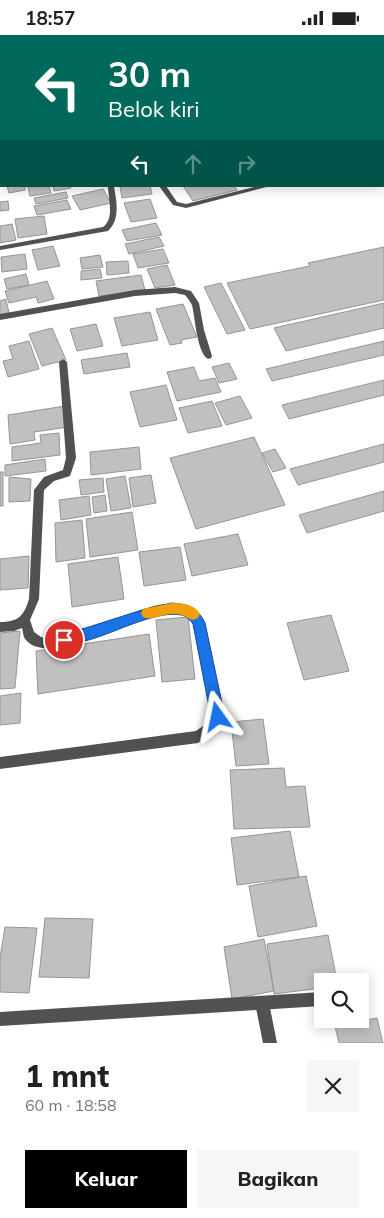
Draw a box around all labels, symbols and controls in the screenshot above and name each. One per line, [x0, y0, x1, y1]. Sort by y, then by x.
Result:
text: 18:57 [25, 6, 75, 30]
text: 30 m [108, 52, 191, 96]
icon: left [25, 55, 90, 120]
text: Belok kiri [108, 95, 200, 123]
icon: left [126, 150, 154, 178]
icon: ahead [179, 150, 207, 178]
icon: right [232, 150, 260, 178]
pin [43, 619, 85, 661]
icon: arrive [50, 626, 78, 654]
position arrow [191, 690, 243, 742]
map controls [314, 973, 369, 1028]
button: search [314, 973, 369, 1028]
text: 1 mnt [25, 1057, 109, 1095]
button: close [307, 1060, 359, 1112]
text: 60 m · 18:58 [25, 1095, 117, 1115]
button: Keluar [25, 1150, 187, 1208]
button: Bagikan [197, 1150, 359, 1208]

